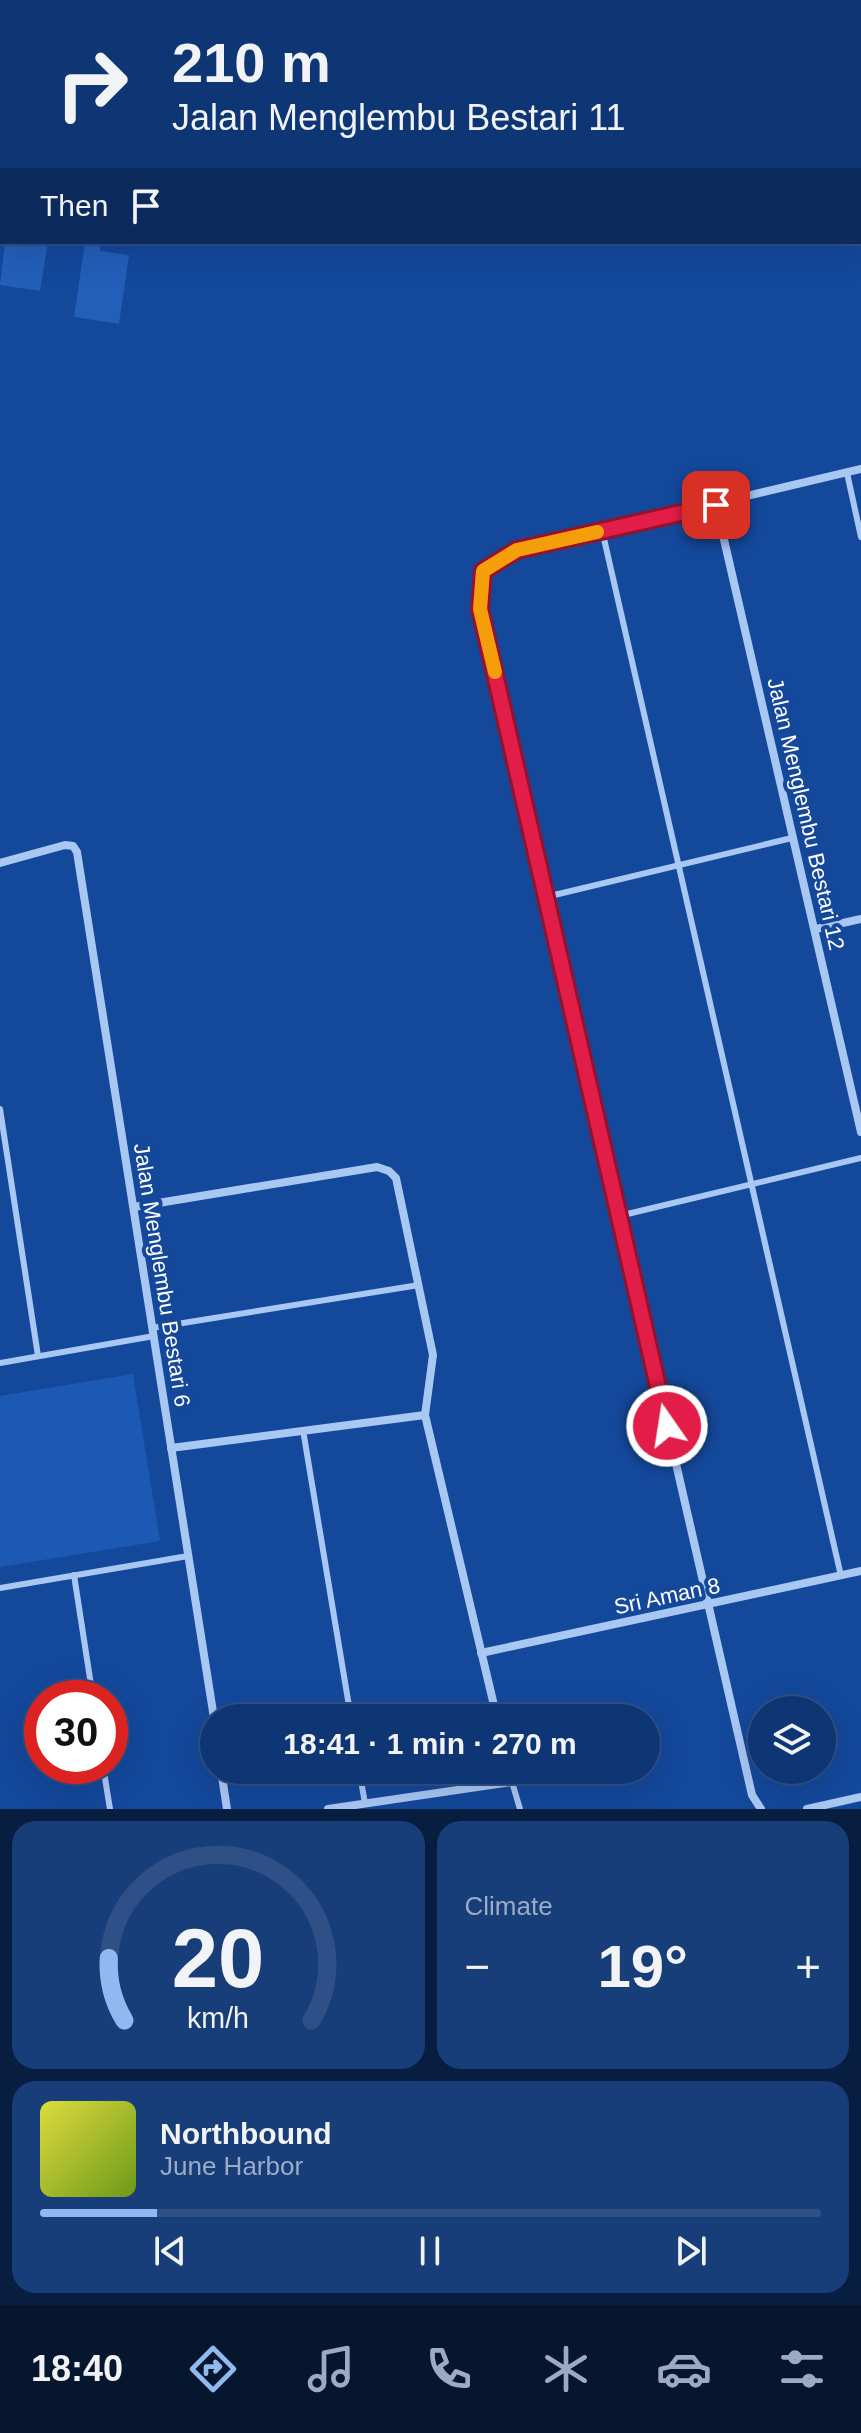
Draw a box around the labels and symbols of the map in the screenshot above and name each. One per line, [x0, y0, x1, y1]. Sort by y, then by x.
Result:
pin [682, 471, 750, 539]
street label: Jalan Menglembu Bestari 12 [762, 675, 850, 953]
street label: Jalan Menglembu Bestari 6 [129, 1141, 195, 1409]
position arrow [625, 1384, 709, 1468]
street label: Sri Aman 8 [612, 1573, 722, 1619]
speed limit sign: 30 [24, 1680, 128, 1784]

